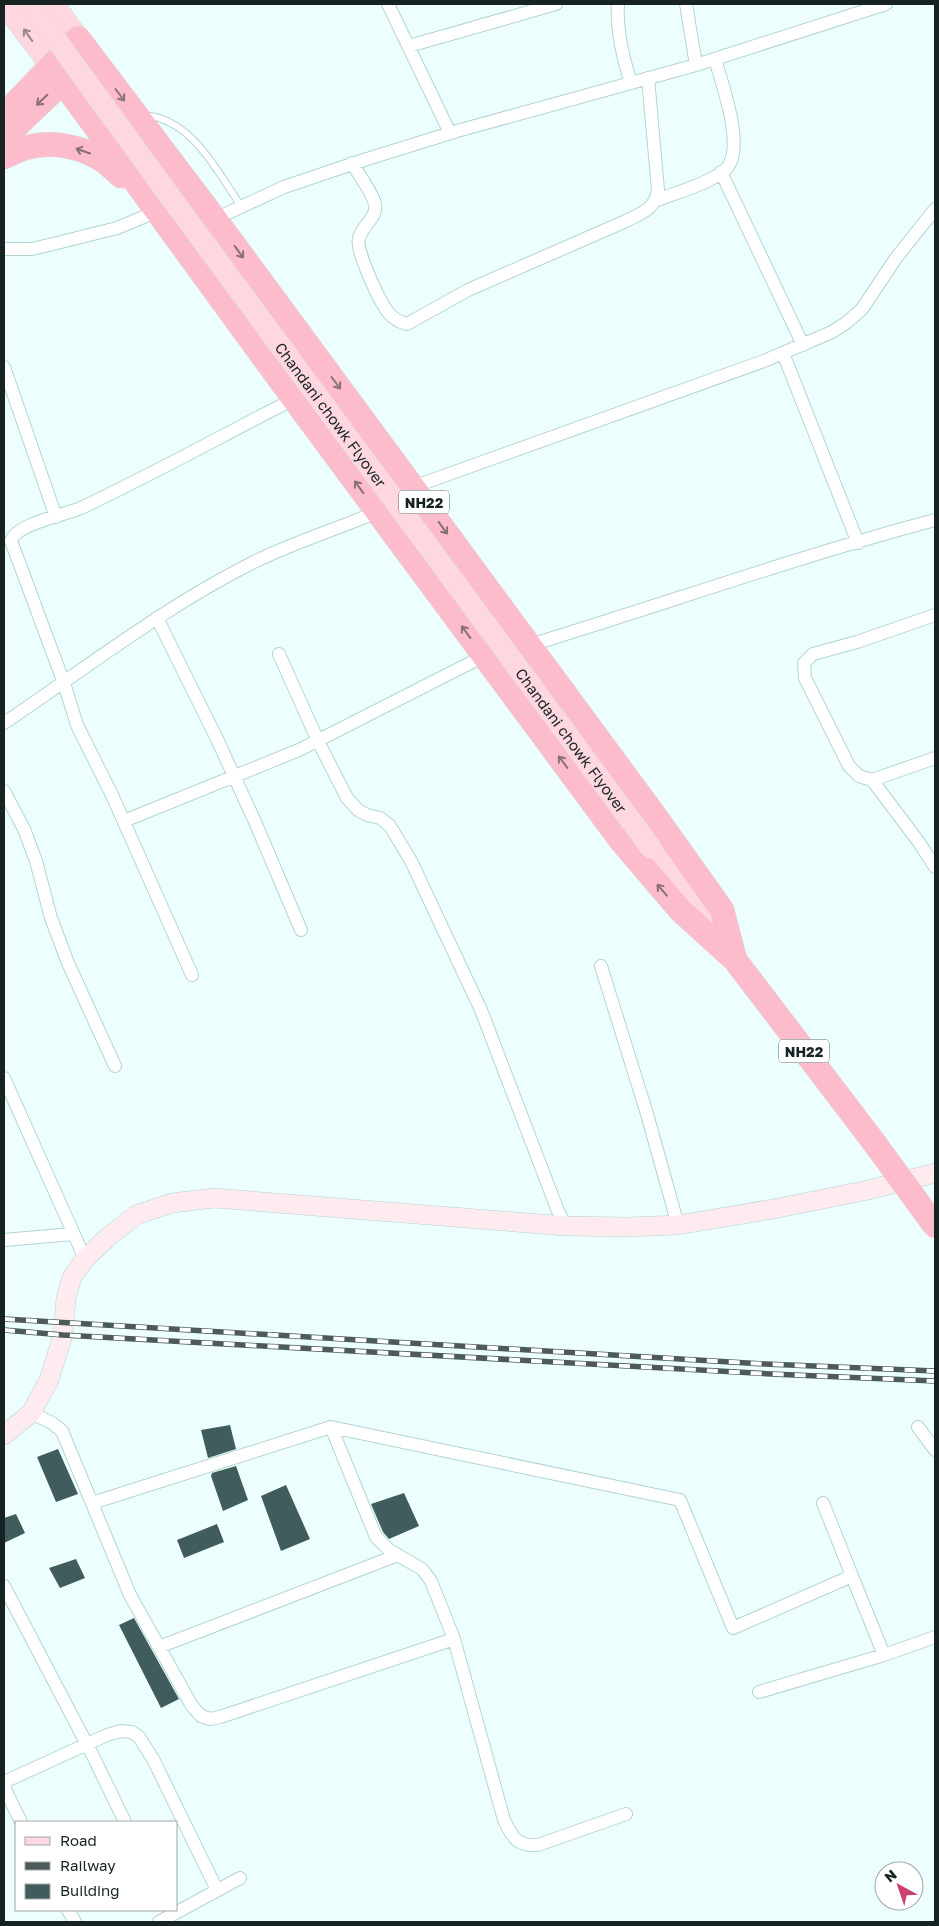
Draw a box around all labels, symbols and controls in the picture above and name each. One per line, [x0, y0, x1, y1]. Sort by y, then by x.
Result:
one-way arrow [23, 28, 33, 42]
one-way arrow [115, 88, 125, 102]
one-way arrow [36, 94, 49, 106]
one-way arrow [75, 146, 91, 155]
one-way arrow [234, 245, 244, 259]
street label: Chandani chowk Flyover [272, 339, 390, 491]
one-way arrow [331, 376, 341, 390]
one-way arrow [353, 481, 364, 494]
road number: NH22 [399, 491, 449, 514]
one-way arrow [437, 521, 448, 534]
one-way arrow [460, 626, 471, 639]
street label: Chandani chowk Flyover [512, 664, 631, 816]
one-way arrow [557, 756, 568, 769]
one-way arrow [657, 884, 668, 897]
road number: NH22 [779, 1040, 829, 1062]
legend [15, 1821, 178, 1911]
text: Road [60, 1831, 97, 1849]
text: Railway [60, 1856, 116, 1874]
north arrow [874, 1861, 924, 1911]
text: N [881, 1866, 900, 1886]
text: Building [60, 1881, 120, 1899]

